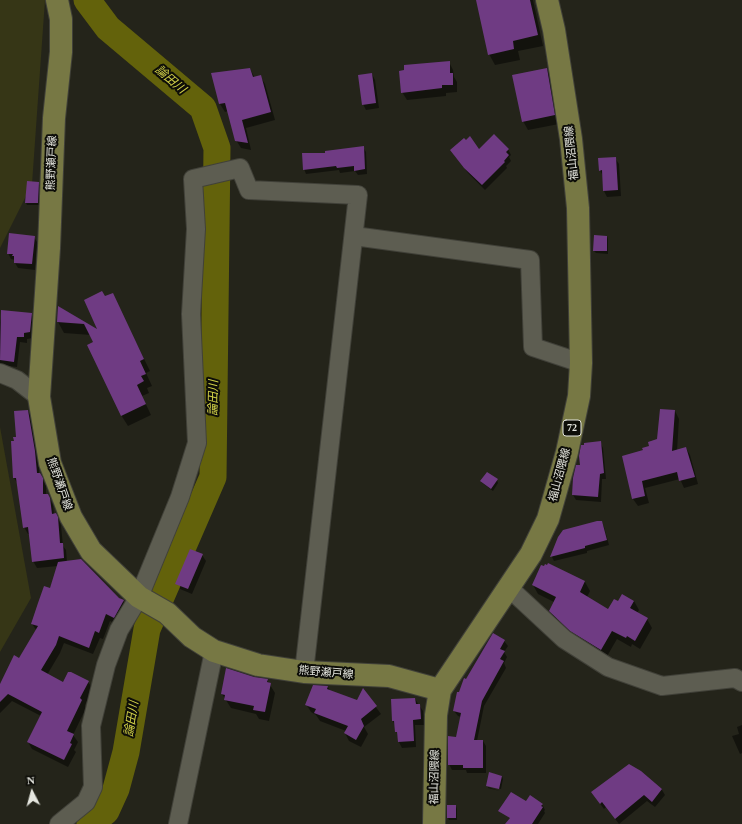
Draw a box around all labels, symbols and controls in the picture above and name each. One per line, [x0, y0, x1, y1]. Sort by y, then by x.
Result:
water label: 論田川 [152, 63, 188, 97]
street label: 福山沼隈線 [563, 125, 581, 181]
street label: 熊野瀬戸線 [44, 135, 60, 191]
water label: 論田川 [206, 380, 222, 416]
road number: 72 [563, 420, 581, 436]
street label: 福山沼隈線 [547, 447, 573, 503]
street label: 熊野瀬戸線 [44, 456, 74, 512]
street label: 熊野瀬戸線 [298, 664, 354, 682]
water label: 論田川 [122, 700, 142, 738]
street label: 福山沼隈線 [428, 749, 442, 805]
north arrow [12, 772, 52, 812]
text: N [26, 774, 35, 786]

